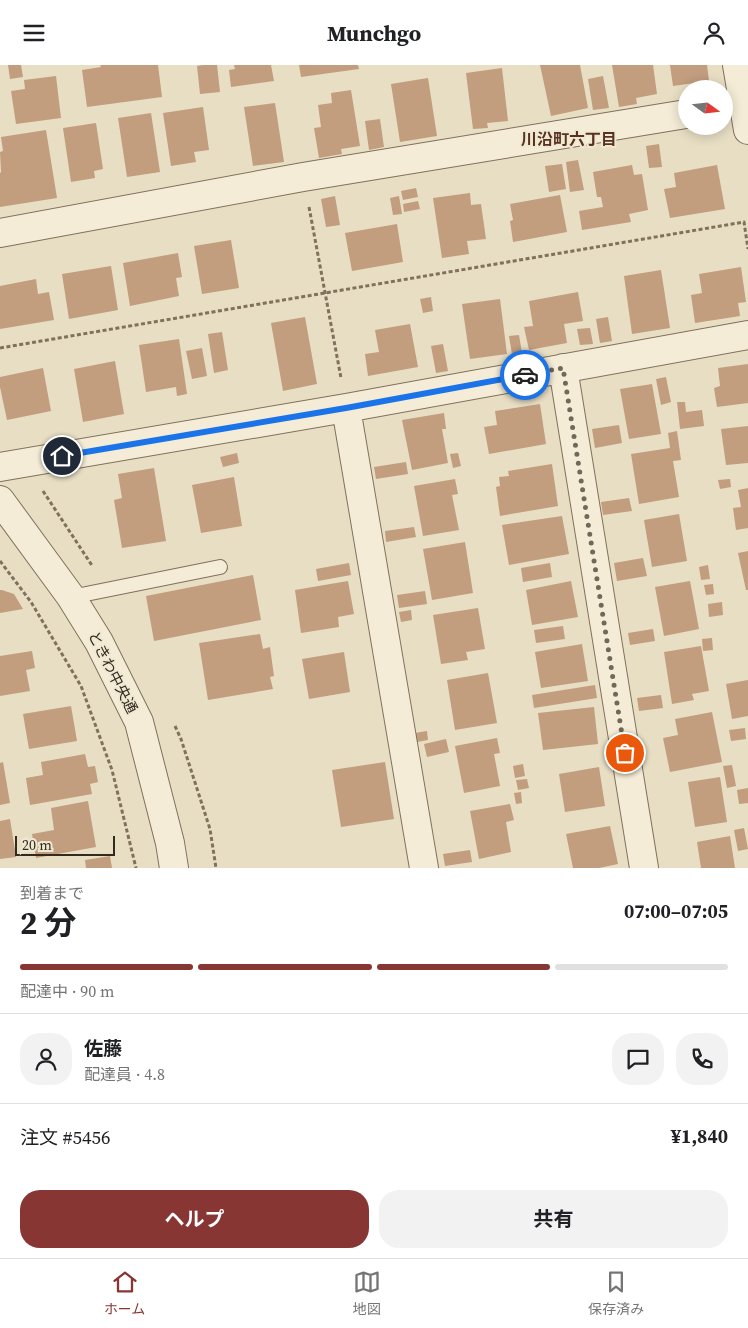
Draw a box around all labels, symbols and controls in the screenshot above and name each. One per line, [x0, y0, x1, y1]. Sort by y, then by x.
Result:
text: Munchgo [327, 18, 421, 48]
icon: menu [20, 19, 48, 47]
icon: person [700, 19, 728, 47]
north arrow [678, 80, 732, 135]
map controls [678, 80, 733, 135]
district label: 川沿町六丁目 [521, 128, 617, 150]
courier [500, 350, 550, 400]
icon: car [511, 361, 539, 389]
pin [41, 435, 83, 477]
icon: home [48, 442, 76, 470]
street label: ときわ中央通 [83, 627, 143, 717]
pin [604, 732, 646, 774]
icon: bag [611, 739, 639, 767]
scale bar [15, 833, 115, 856]
text: 20 m [22, 835, 52, 855]
text: 到着まで [20, 882, 84, 904]
text: 07:00–07:05 [624, 898, 728, 924]
text: 2 分 [20, 901, 76, 945]
text: 配達中 · 90 m [20, 980, 114, 1002]
button: person [20, 1033, 72, 1085]
button: chat [612, 1033, 664, 1085]
button: phone [676, 1033, 728, 1085]
text: 佐藤 [84, 1035, 122, 1061]
text: 配達員 · 4.8 [84, 1063, 165, 1085]
text: ¥1,840 [671, 1123, 728, 1149]
text: 注文 #5456 [20, 1124, 110, 1150]
button: ヘルプ [20, 1190, 369, 1248]
button: 共有 [379, 1190, 728, 1248]
tab: ホーム [104, 1268, 145, 1319]
tab: 地図 [353, 1268, 381, 1319]
tab: 保存済み [588, 1268, 644, 1319]

